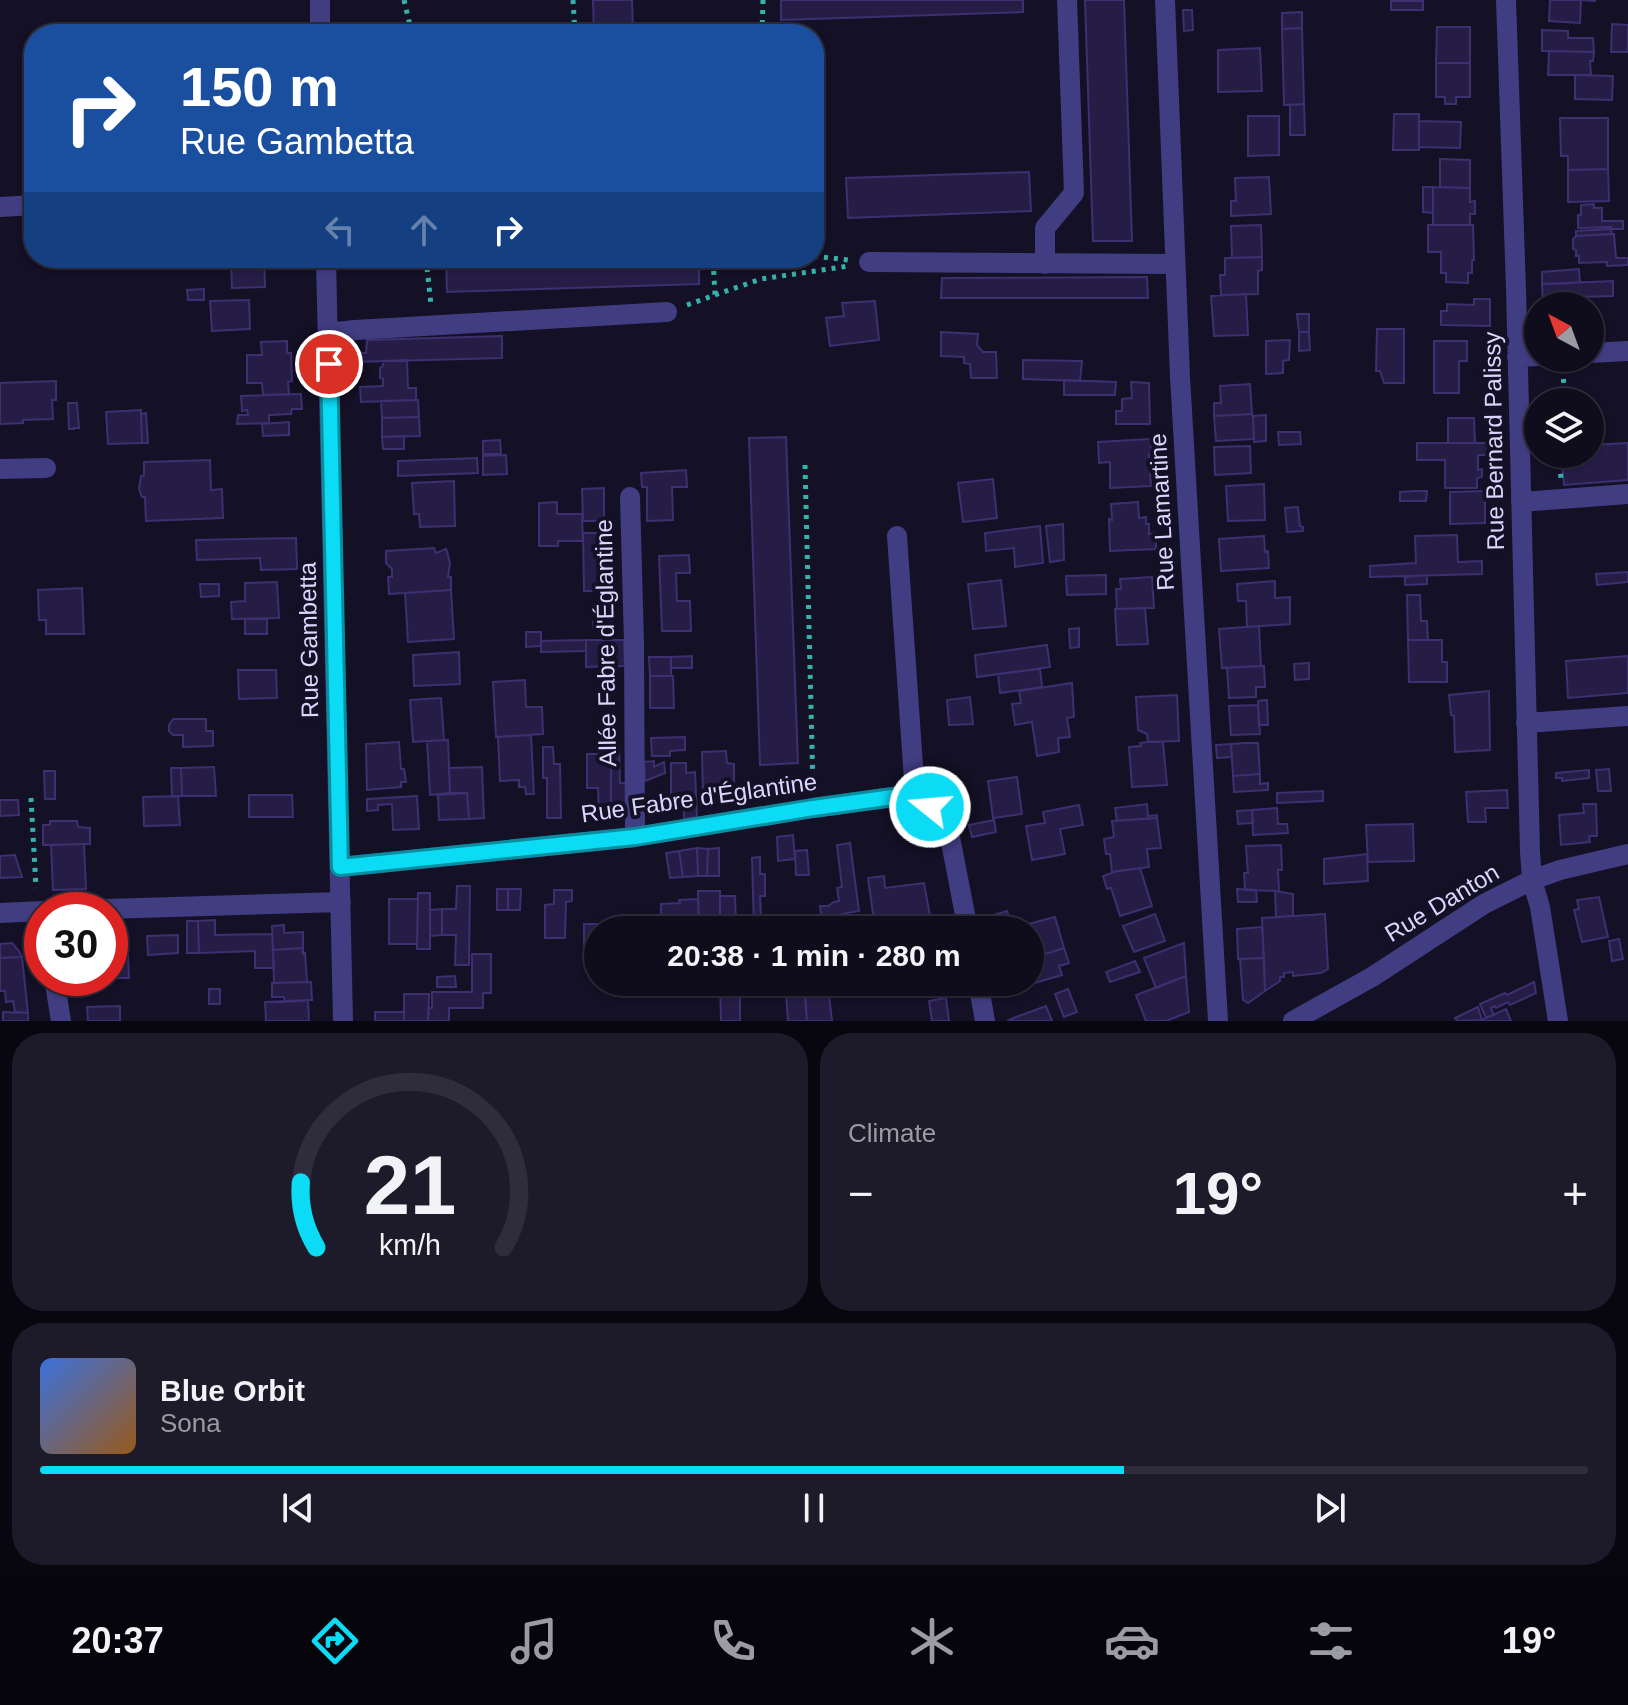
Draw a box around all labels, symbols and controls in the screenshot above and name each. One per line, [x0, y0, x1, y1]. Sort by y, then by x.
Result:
text: 150 m [180, 55, 339, 118]
icon: right [48, 56, 152, 160]
text: Rue Gambetta [180, 121, 414, 162]
icon: left [318, 208, 362, 252]
icon: ahead [402, 208, 446, 252]
icon: right [486, 208, 530, 252]
north arrow [1524, 292, 1604, 372]
map controls [1524, 292, 1604, 468]
pin [295, 330, 363, 398]
street label: Rue Bernard Palissy [1478, 331, 1509, 551]
icon: arrive [307, 342, 351, 386]
button: layers [1524, 388, 1604, 468]
street label: Rue Lamartine [1144, 433, 1179, 591]
street label: Allée Fabre d'Églantine [590, 519, 621, 767]
street label: Rue Gambetta [294, 561, 323, 718]
position arrow [888, 765, 972, 849]
street label: Rue Fabre d'Églantine [579, 768, 819, 827]
street label: Rue Danton [1380, 858, 1504, 947]
speed limit sign: 30 [24, 892, 128, 996]
text: 20:38 · 1 min · 280 m [667, 939, 961, 972]
text: Climate [848, 1118, 936, 1148]
text: 21 [364, 1139, 456, 1232]
text: 19° [1173, 1160, 1263, 1227]
text: − [848, 1169, 874, 1218]
text: + [1562, 1169, 1588, 1218]
text: km/h [379, 1229, 441, 1261]
text: Blue Orbit [160, 1374, 305, 1407]
text: Sona [160, 1408, 221, 1438]
icon: previous [276, 1486, 320, 1530]
icon: pause [792, 1486, 836, 1530]
icon: next [1308, 1486, 1352, 1530]
icon: directions [307, 1613, 363, 1669]
icon: music [506, 1613, 562, 1669]
icon: phone [705, 1613, 761, 1669]
icon: climate [904, 1613, 960, 1669]
icon: car [1104, 1613, 1160, 1669]
icon: filters [1303, 1613, 1359, 1669]
text: 20:37 [72, 1620, 164, 1661]
text: 19° [1502, 1620, 1556, 1661]

